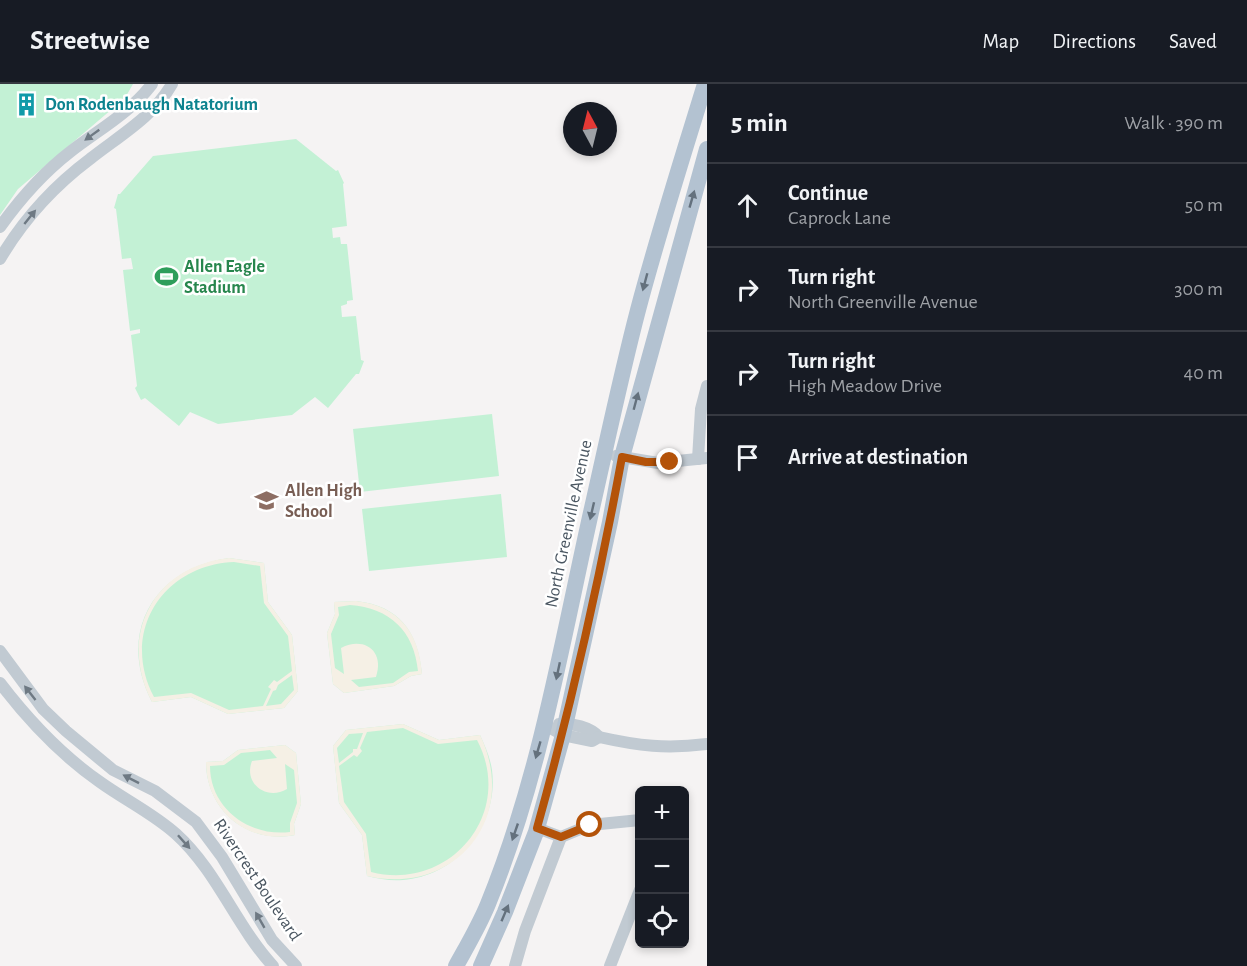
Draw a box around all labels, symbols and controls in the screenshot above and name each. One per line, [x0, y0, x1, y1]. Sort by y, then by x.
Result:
text: Streetwise [30, 27, 150, 55]
text: Map [983, 31, 1019, 52]
text: Directions [1052, 31, 1136, 52]
text: Saved [1169, 31, 1217, 52]
building icon: Don Rodenbaugh Natatorium [14, 92, 40, 118]
place label: Don Rodenbaugh Natatorium [45, 96, 258, 114]
north arrow [563, 102, 617, 156]
text: 5 min [731, 110, 788, 136]
text: Walk · 390 m [1124, 113, 1223, 133]
one-way arrow [85, 129, 100, 141]
text: Continue [788, 182, 868, 204]
icon: ahead [731, 189, 764, 222]
one-way arrow [688, 190, 697, 208]
text: 50 m [1185, 195, 1223, 215]
text: Caprock Lane [788, 208, 891, 228]
one-way arrow [23, 209, 36, 225]
place label: Allen Eagle Stadium [184, 258, 265, 297]
sports icon: Allen Eagle Stadium [153, 264, 179, 290]
text: Turn right [788, 266, 875, 288]
icon: right [731, 273, 764, 306]
one-way arrow [640, 274, 649, 292]
text: 300 m [1174, 279, 1223, 299]
text: North Greenville Avenue [788, 292, 978, 312]
text: Turn right [788, 350, 875, 372]
icon: right [731, 357, 764, 390]
text: 40 m [1184, 363, 1223, 383]
text: High Meadow Drive [788, 376, 942, 396]
one-way arrow [632, 392, 642, 410]
street label: North Greenville Avenue [542, 439, 596, 609]
icon: arrive [731, 441, 764, 474]
text: Arrive at destination [788, 446, 968, 468]
route end [656, 448, 682, 474]
place label: Allen High School [285, 482, 362, 521]
school or university icon: Allen High School [254, 488, 280, 514]
one-way arrow [586, 502, 596, 520]
one-way arrow [553, 661, 562, 680]
one-way arrow [24, 685, 37, 701]
one-way arrow [533, 741, 543, 759]
one-way arrow [123, 774, 140, 784]
map controls [635, 786, 689, 948]
button: + [635, 786, 689, 840]
route start [576, 811, 602, 837]
street label: Rivercrest Boulevard [210, 816, 304, 944]
one-way arrow [509, 823, 519, 841]
one-way arrow [176, 835, 190, 849]
button: − [635, 840, 689, 894]
button: locate [635, 894, 689, 948]
one-way arrow [500, 903, 510, 921]
one-way arrow [255, 911, 265, 928]

